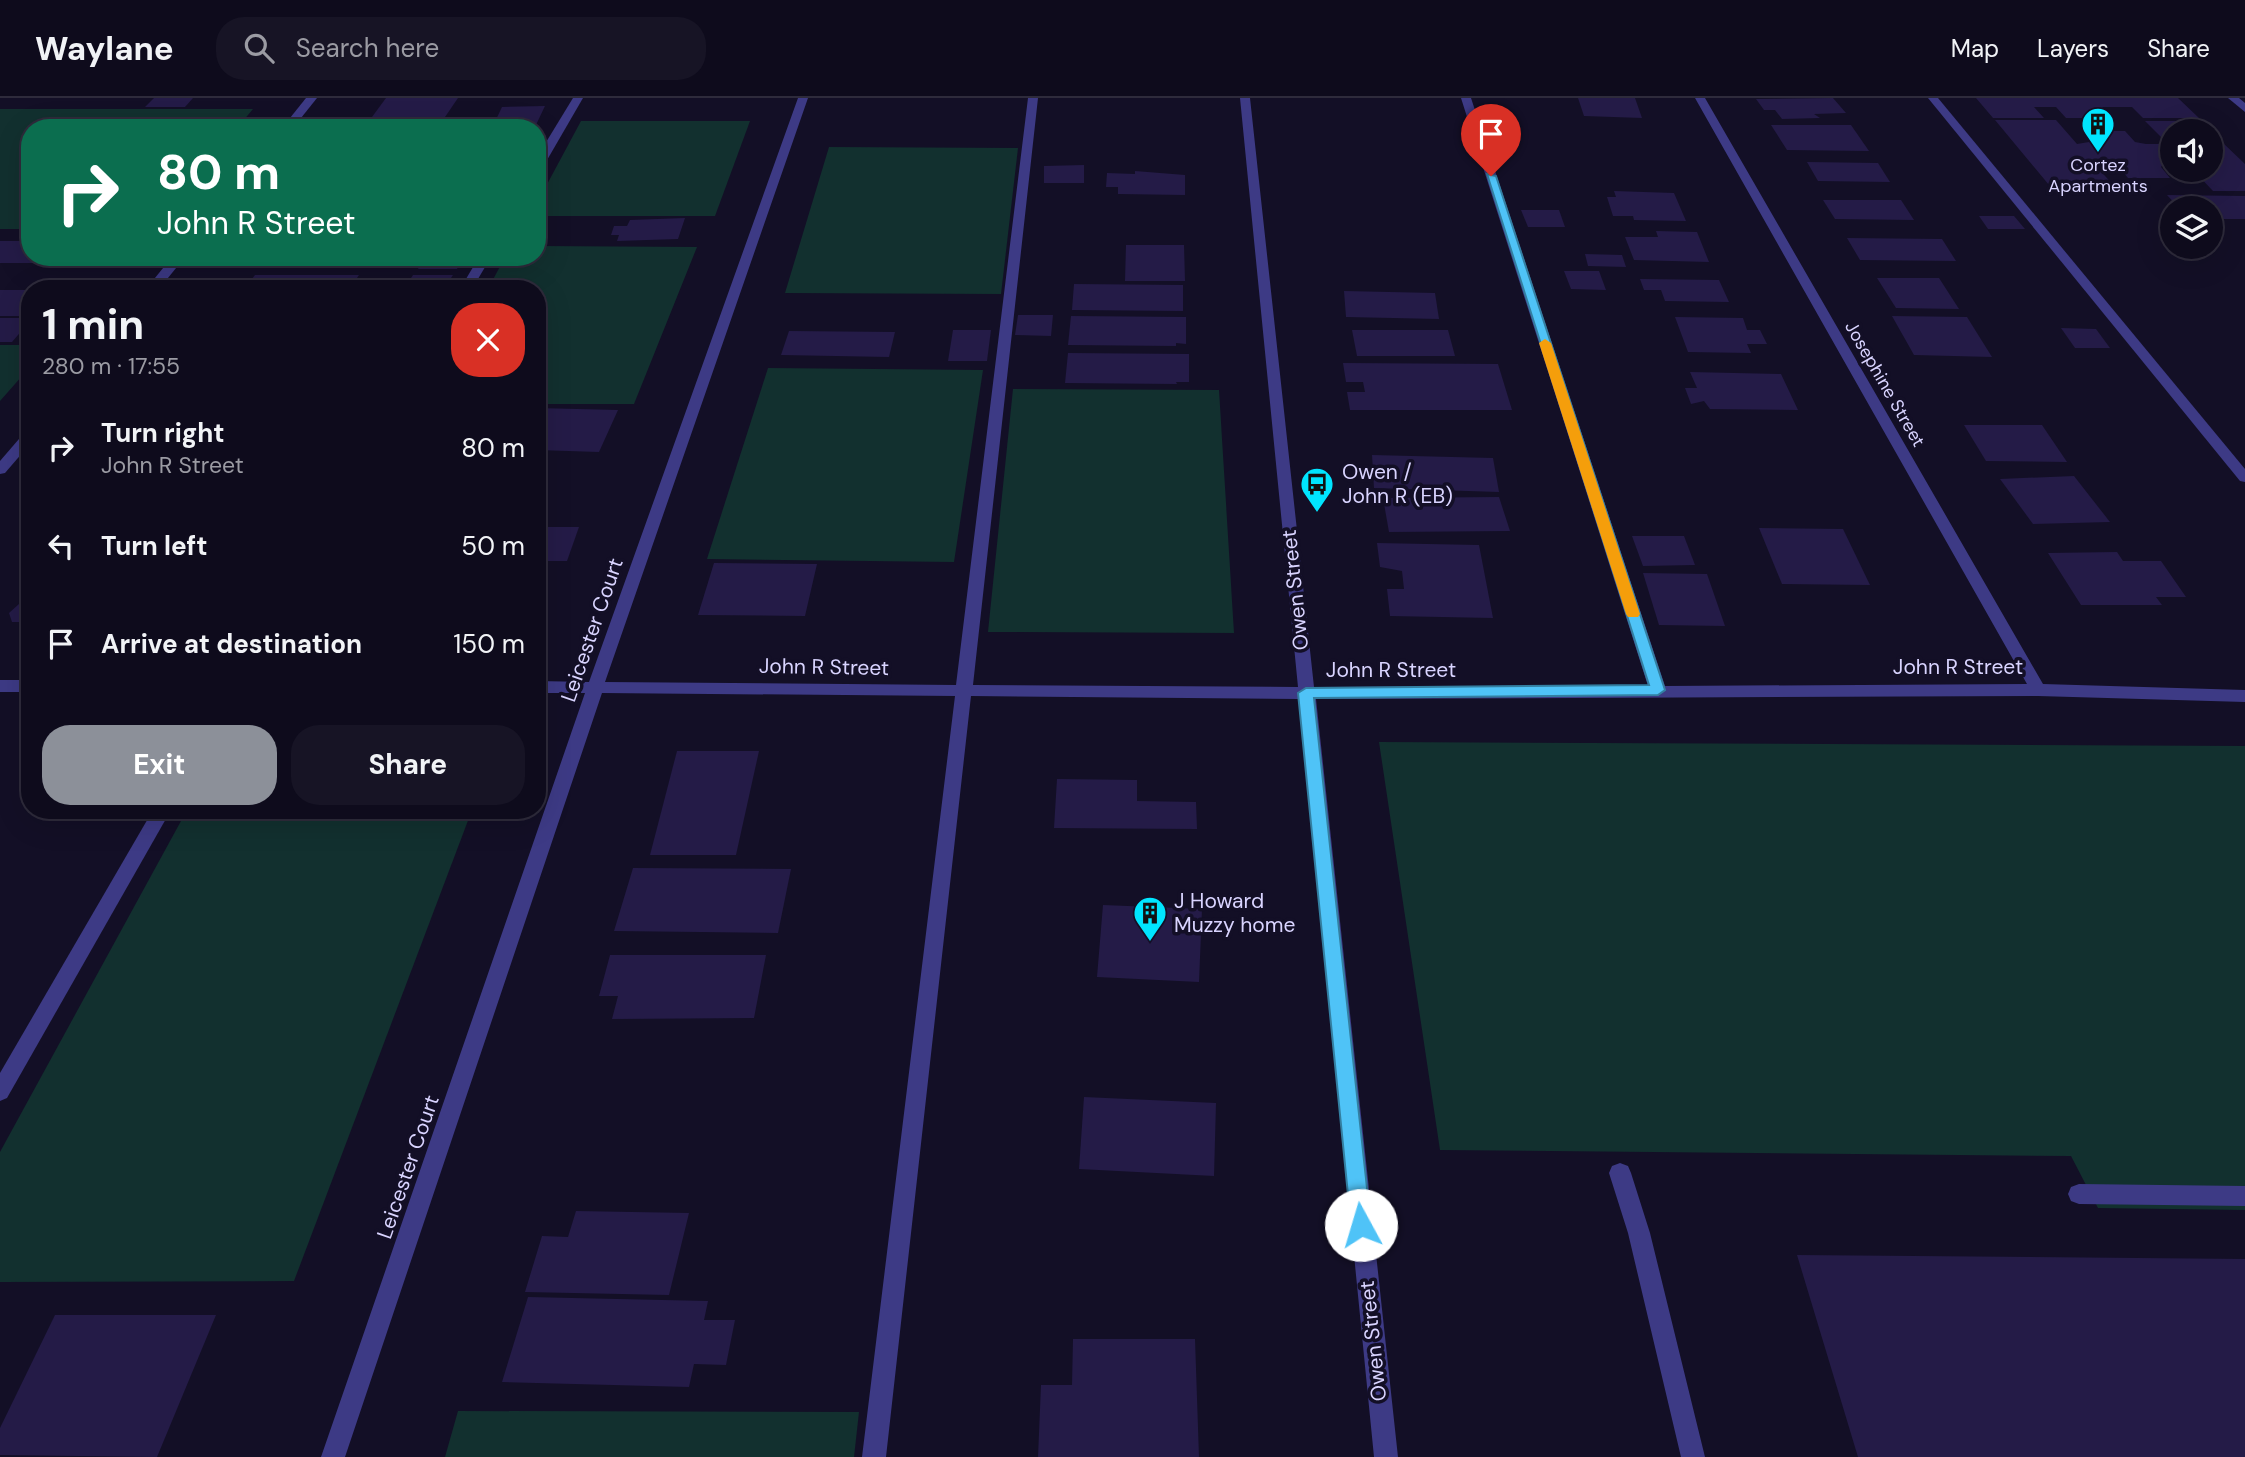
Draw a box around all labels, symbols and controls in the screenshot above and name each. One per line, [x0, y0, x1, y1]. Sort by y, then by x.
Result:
search box [216, 17, 706, 80]
text: Waylane [35, 27, 174, 70]
icon: search [240, 29, 278, 67]
text: Search here [296, 31, 439, 65]
text: Map [1951, 33, 1999, 64]
text: Layers [2037, 33, 2109, 64]
text: Share [2147, 33, 2210, 64]
pin [1461, 104, 1521, 176]
building icon: Cortez Apartments [2079, 105, 2117, 154]
icon: arrive [1472, 115, 1510, 153]
map controls [2160, 119, 2223, 259]
button: sound [2160, 119, 2223, 182]
text: 80 m [157, 140, 280, 204]
icon: right [42, 147, 133, 238]
place label: Cortez Apartments [2048, 153, 2148, 198]
button: layers [2160, 196, 2223, 259]
text: John R Street [157, 202, 356, 244]
text: 1 min [42, 297, 144, 352]
button: close [451, 303, 525, 377]
street label: Josephine Street [1839, 317, 1931, 451]
text: 280 m · 17:55 [42, 351, 180, 381]
text: Turn right [101, 416, 225, 450]
icon: right [42, 429, 80, 467]
text: 80 m [461, 431, 525, 465]
text: John R Street [101, 450, 244, 480]
place label: Owen / John R (EB) [1342, 458, 1453, 510]
bus stop icon: Owen / John R (EB) [1298, 465, 1336, 514]
icon: left [42, 527, 80, 565]
street label: Owen Street [1275, 528, 1315, 652]
text: Turn left [101, 529, 208, 563]
text: 50 m [461, 529, 525, 563]
street label: Leicester Court [554, 554, 630, 706]
icon: arrive [42, 625, 80, 663]
text: Arrive at destination [101, 627, 362, 661]
text: 150 m [453, 627, 525, 661]
street label: John R Street [759, 652, 889, 682]
street label: John R Street [1893, 653, 2023, 681]
street label: John R Street [1326, 656, 1456, 684]
button: Exit [42, 725, 277, 805]
button: Share [291, 725, 525, 805]
place label: J Howard Muzzy home [1174, 887, 1295, 939]
building icon: J Howard Muzzy home [1131, 894, 1169, 943]
street label: Leicester Court [370, 1091, 446, 1243]
position arrow [1324, 1188, 1398, 1262]
street label: Owen Street [1353, 1279, 1393, 1403]

